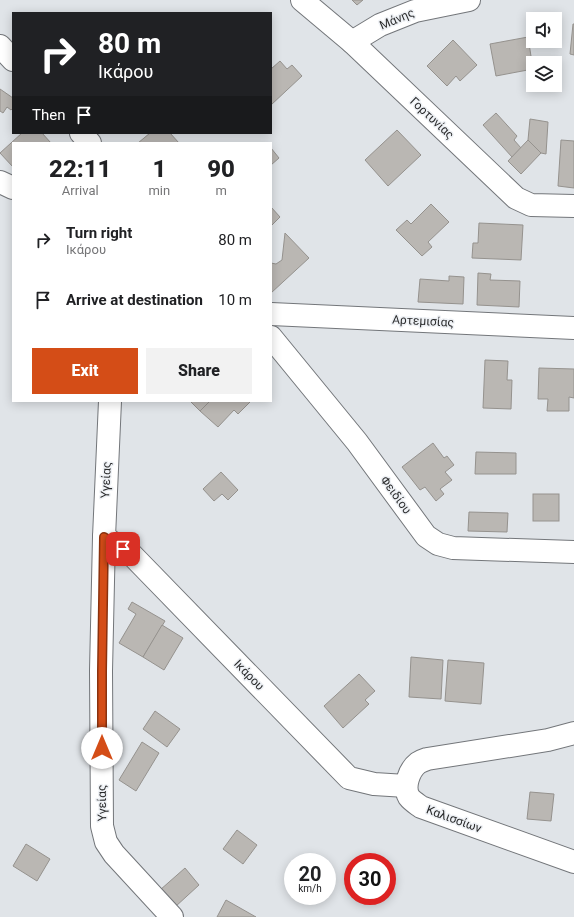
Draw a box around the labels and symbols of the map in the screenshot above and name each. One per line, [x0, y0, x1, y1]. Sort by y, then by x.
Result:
street label: Μάνης [378, 5, 416, 33]
street label: Γορτυνίας [407, 94, 457, 142]
street label: Αρτεμισίας [392, 312, 454, 330]
street label: Υγείας [98, 461, 114, 499]
street label: Φειδίου [378, 473, 414, 517]
pin [106, 532, 140, 566]
street label: Ικάρου [231, 657, 267, 693]
position arrow [81, 727, 123, 769]
street label: Υγείας [95, 785, 109, 821]
street label: Καλισσίων [424, 803, 484, 836]
speed limit sign: 30 [344, 853, 396, 905]

